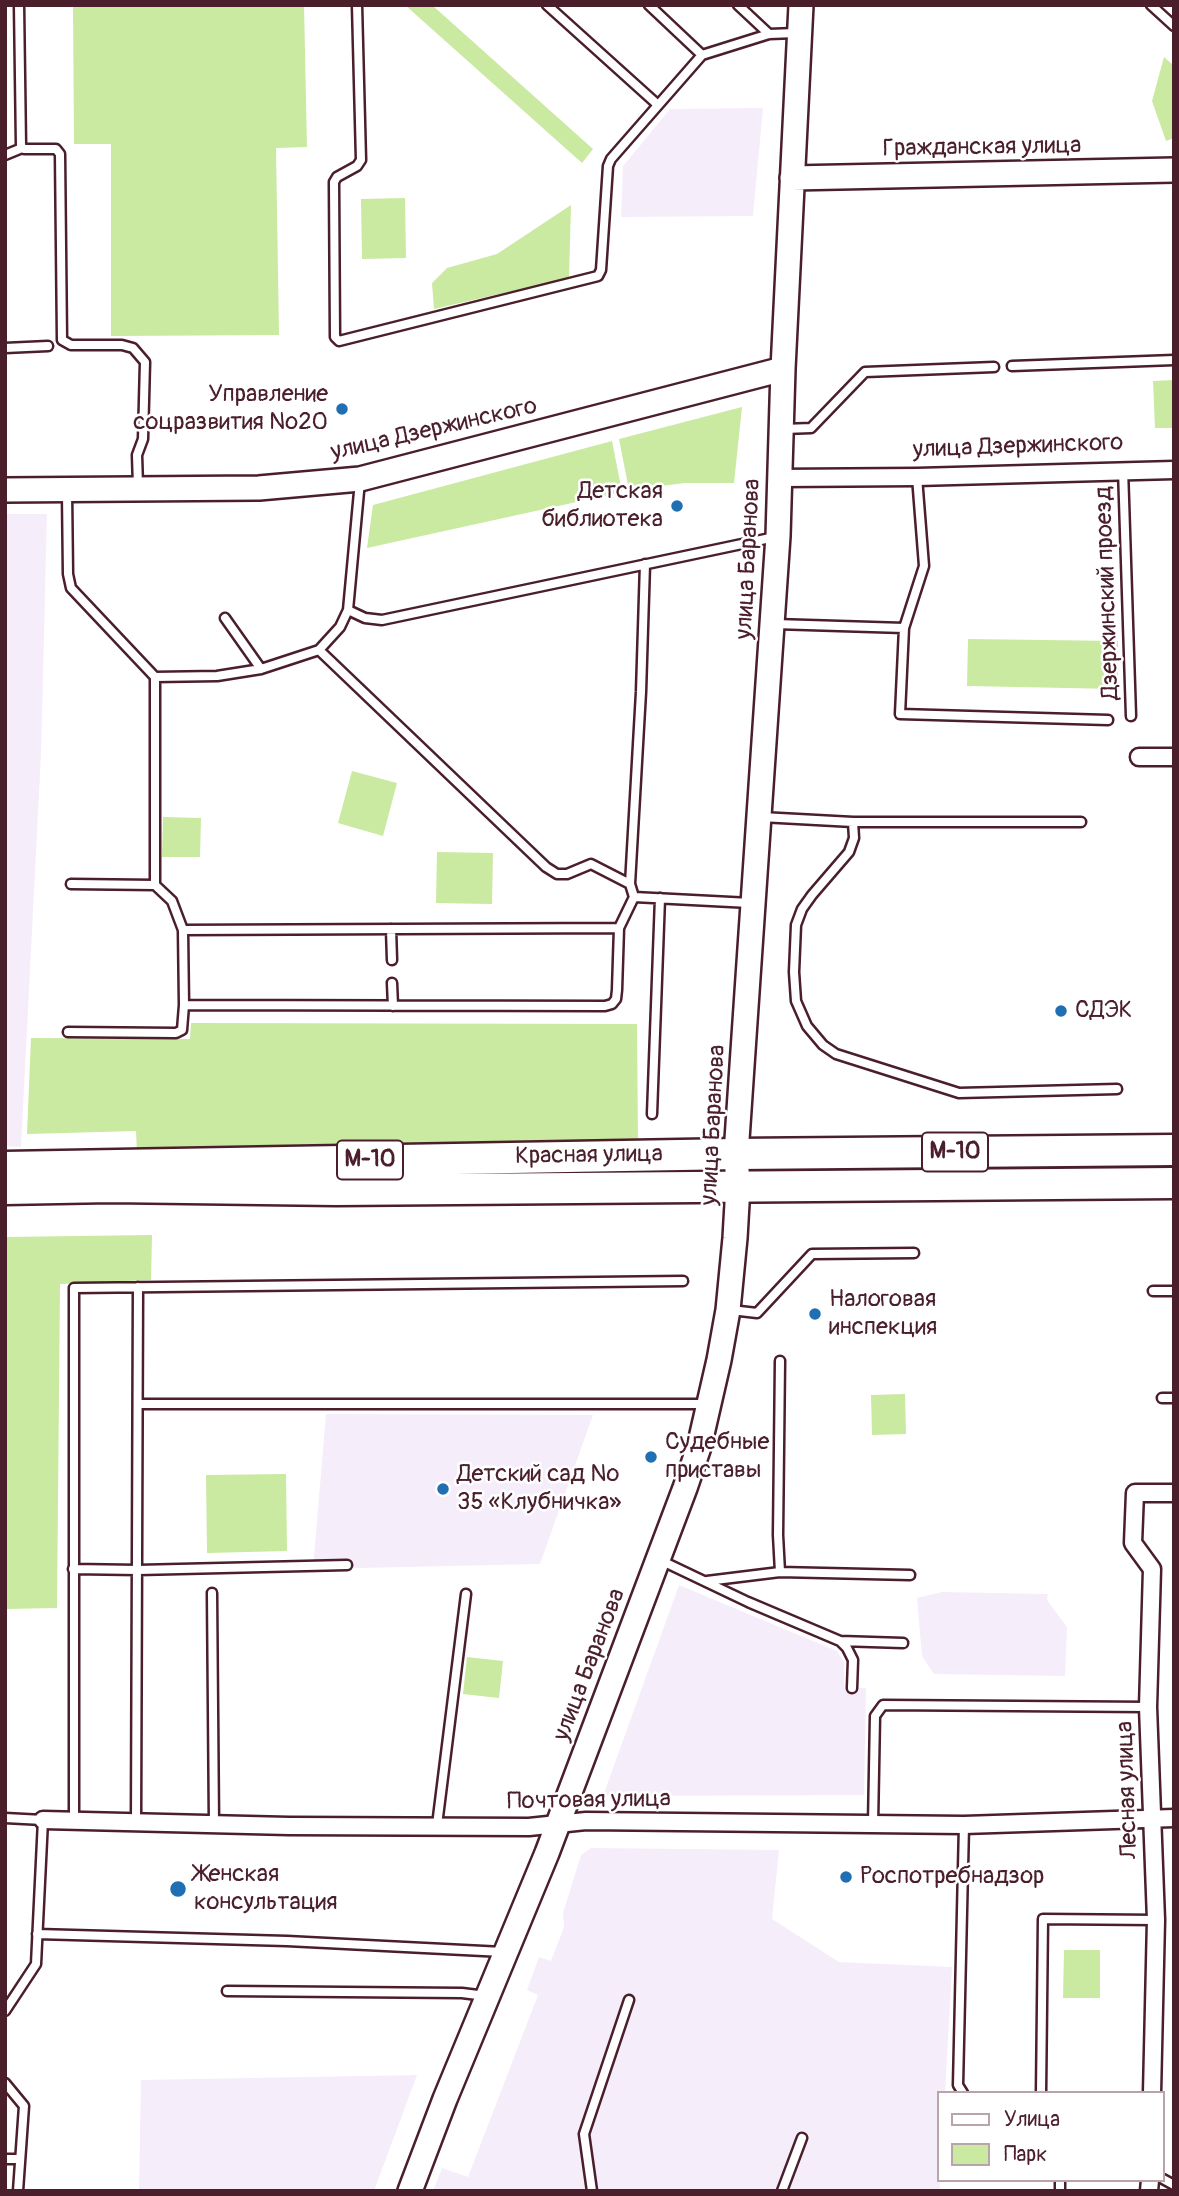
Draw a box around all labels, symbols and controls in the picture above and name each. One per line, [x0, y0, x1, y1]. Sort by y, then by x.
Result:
street label: Гражданская улица [882, 132, 1082, 164]
place label: Управление соцразвития №20 [133, 381, 328, 437]
street label: улица Дзержинского [328, 392, 540, 468]
marker: Управление соцразвития №20 [334, 401, 350, 417]
street label: улица Дзержинского [912, 429, 1124, 465]
place label: Детская библиотека [541, 478, 663, 534]
street label: улица Баранова [730, 478, 768, 640]
street label: Дзержинский проезд [1090, 486, 1126, 700]
marker: Детская библиотека [669, 498, 685, 514]
place label: СДЭК [1075, 997, 1132, 1025]
marker: СДЭК [1053, 1003, 1069, 1019]
street label: улица Баранова [695, 1044, 733, 1206]
road number: М-10 [922, 1133, 988, 1172]
road number: М-10 [337, 1140, 403, 1180]
street label: Красная улица [515, 1140, 663, 1172]
place label: Налоговая инспекция [829, 1286, 937, 1342]
marker: Налоговая инспекция [807, 1306, 823, 1322]
place label: Судебные приставы [665, 1429, 769, 1485]
marker: Судебные приставы [643, 1449, 659, 1465]
place label: Детский сад № 35 «Клубничка» [457, 1461, 621, 1517]
marker: Детский сад № 35 «Клубничка» [435, 1481, 451, 1497]
street label: улица Баранова [548, 1585, 632, 1745]
street label: Лесная улица [1111, 1721, 1145, 1859]
street label: Почтовая улица [507, 1785, 671, 1817]
place label: Женская консультация [194, 1861, 338, 1917]
place label: Роспотребнадзор [860, 1863, 1044, 1891]
marker: Роспотребнадзор [838, 1869, 854, 1885]
marker: Женская консультация [168, 1879, 188, 1899]
legend [937, 2091, 1165, 2182]
text: Улица [1004, 2106, 1060, 2133]
text: Парк [1004, 2141, 1047, 2168]

